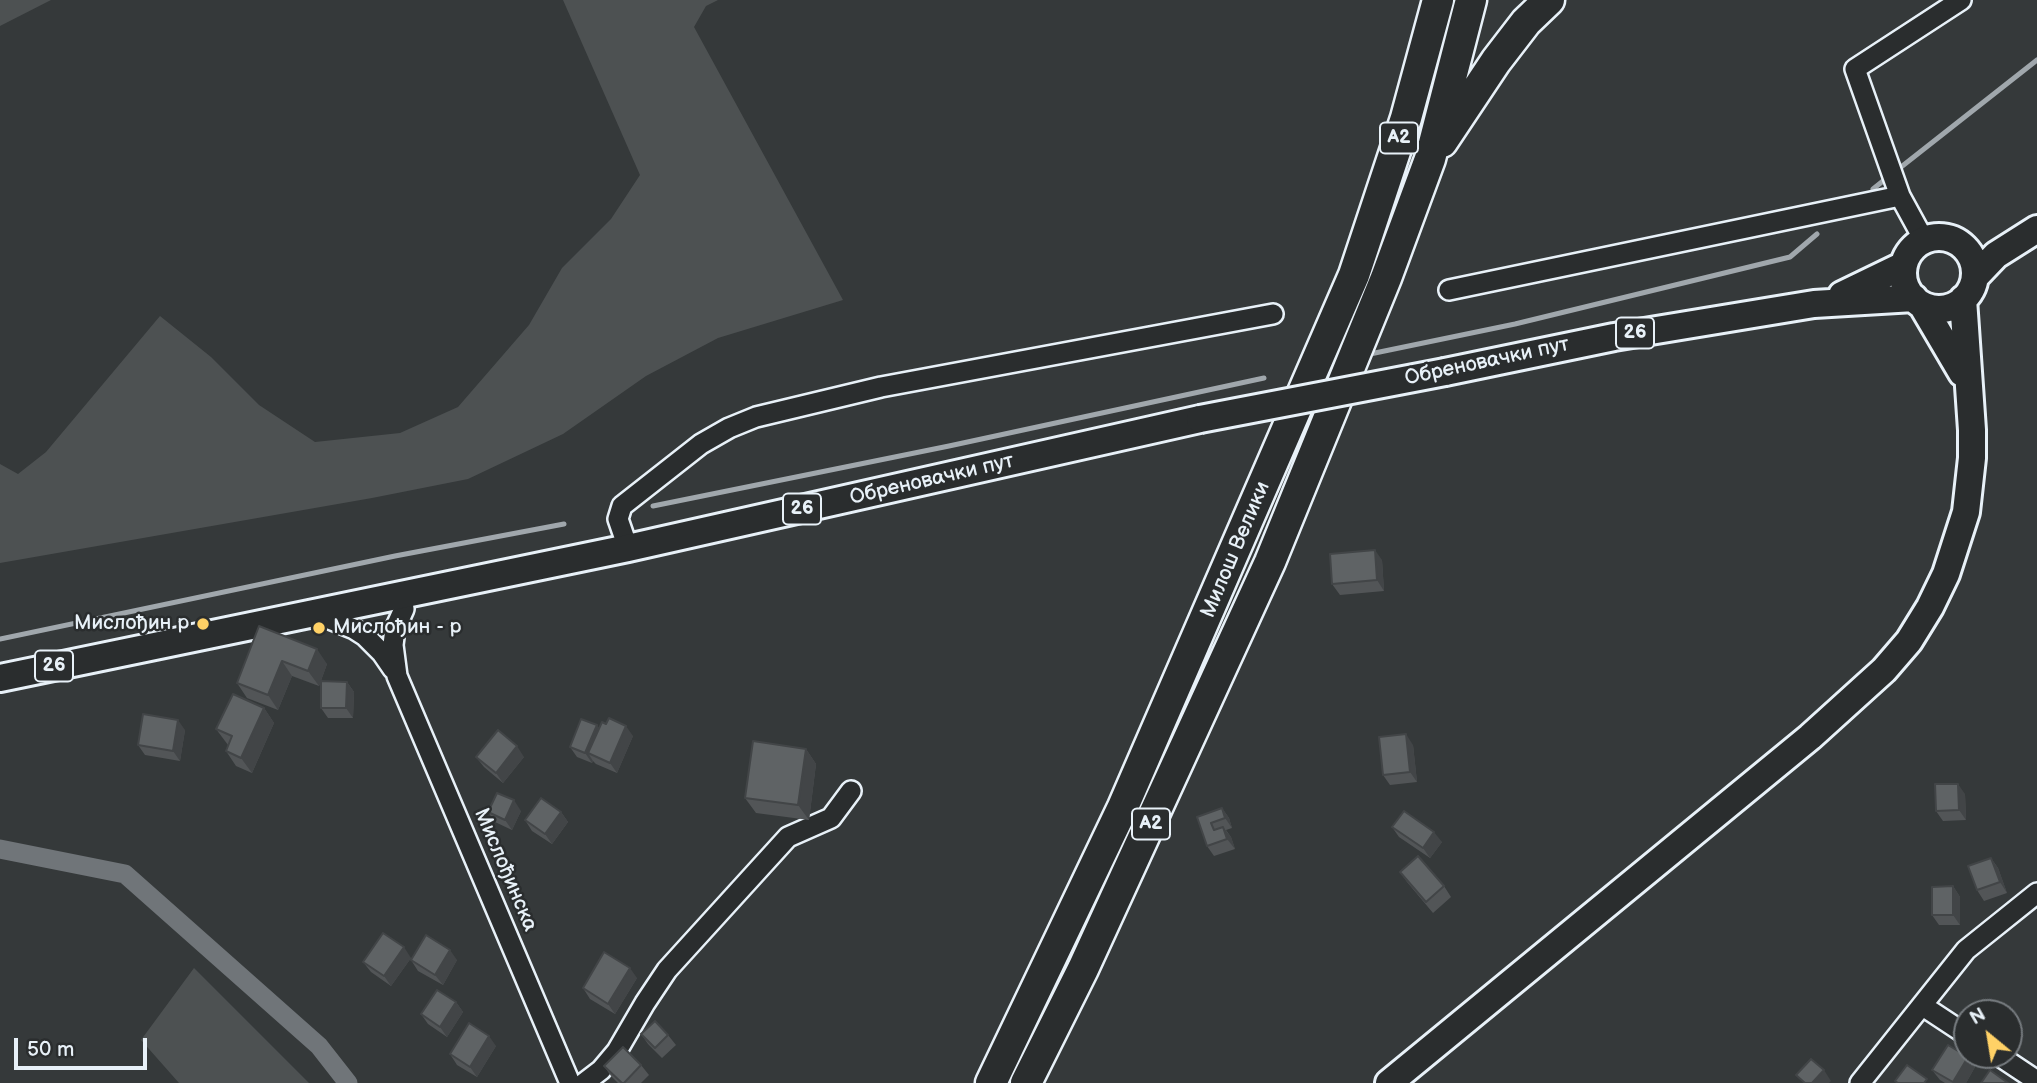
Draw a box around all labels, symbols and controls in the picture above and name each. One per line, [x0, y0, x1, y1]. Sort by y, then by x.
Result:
road number: A2 [1380, 122, 1418, 154]
road number: 26 [1616, 318, 1654, 348]
street label: Обреновачки пут [1403, 332, 1571, 392]
street label: Обреновачки пут [848, 449, 1016, 511]
street label: Милош Велики [1196, 478, 1276, 622]
road number: 26 [783, 494, 821, 524]
place label: Мислођин р [74, 611, 189, 637]
place label: Мислођин - р [333, 615, 461, 641]
marker: Мислођин р [195, 616, 211, 632]
marker: Мислођин - р [311, 620, 327, 636]
road number: 26 [35, 650, 73, 681]
street label: Мислођинска [468, 805, 542, 935]
road number: A2 [1132, 808, 1170, 839]
north arrow [1953, 999, 2023, 1069]
text: N [1966, 1004, 1990, 1031]
scale bar [18, 1024, 150, 1068]
text: 50 m [27, 1037, 74, 1062]

